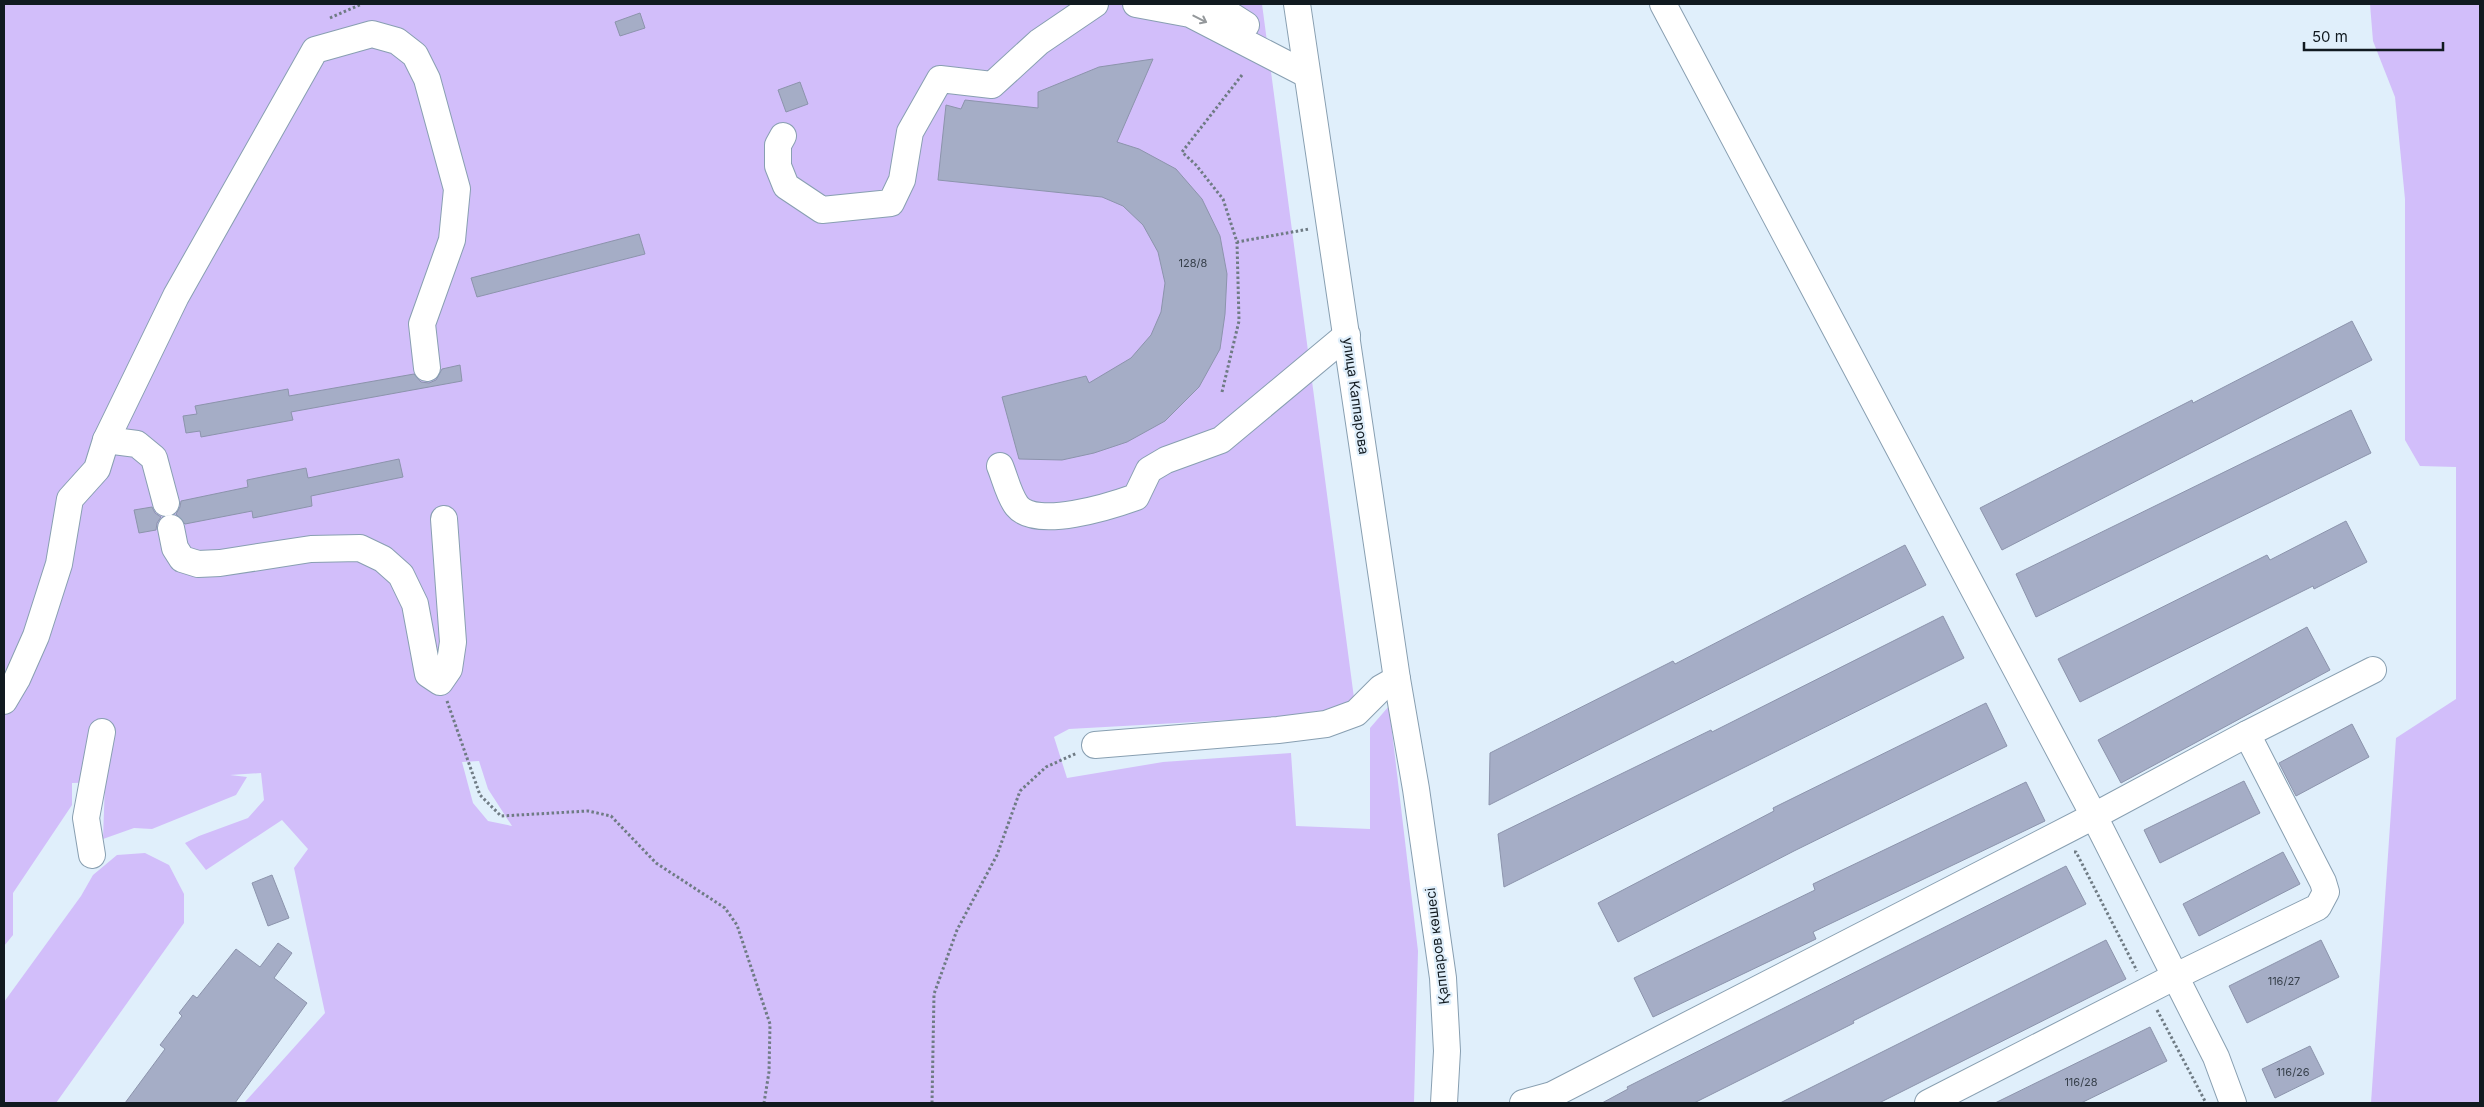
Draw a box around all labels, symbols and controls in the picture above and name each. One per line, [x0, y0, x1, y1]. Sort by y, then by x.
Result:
one-way arrow [1192, 14, 1207, 24]
scale bar [2304, 20, 2443, 52]
text: 50 m [2312, 27, 2348, 46]
house number: 128/8 [1179, 256, 1208, 270]
street label: улица Каппарова [1340, 336, 1373, 456]
street label: Қаппаров көшесі [1421, 887, 1452, 1005]
house number: 116/27 [2268, 974, 2300, 988]
house number: 116/26 [2276, 1065, 2310, 1079]
house number: 116/28 [2064, 1075, 2098, 1089]

